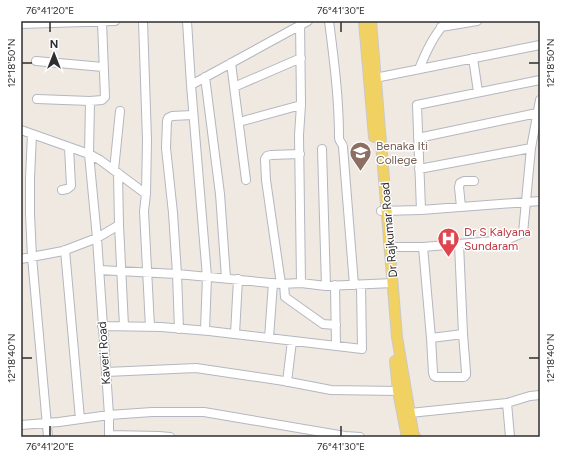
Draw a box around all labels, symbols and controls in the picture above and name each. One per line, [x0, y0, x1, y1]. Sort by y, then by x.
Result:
text: 76°41'20"E [26, 4, 74, 17]
text: 76°41'30"E [317, 4, 365, 17]
north arrow [34, 34, 74, 74]
text: N [50, 38, 58, 51]
text: 12°18'50"N [5, 39, 18, 87]
text: 12°18'50"N [544, 39, 557, 87]
place label: Benaka Iti College [376, 139, 428, 167]
school or university icon: Benaka Iti College [348, 140, 374, 173]
street label: Dr Rajkumar Road [378, 182, 400, 278]
place label: Dr S Kalyana Sundaram [464, 225, 531, 253]
hospital icon: Dr S Kalyana Sundaram [436, 226, 462, 259]
street label: Kaveri Road [95, 321, 113, 385]
text: 12°18'40"N [5, 333, 18, 383]
text: 12°18'40"N [544, 333, 557, 383]
text: 76°41'20"E [26, 440, 74, 453]
text: 76°41'30"E [317, 440, 365, 453]

